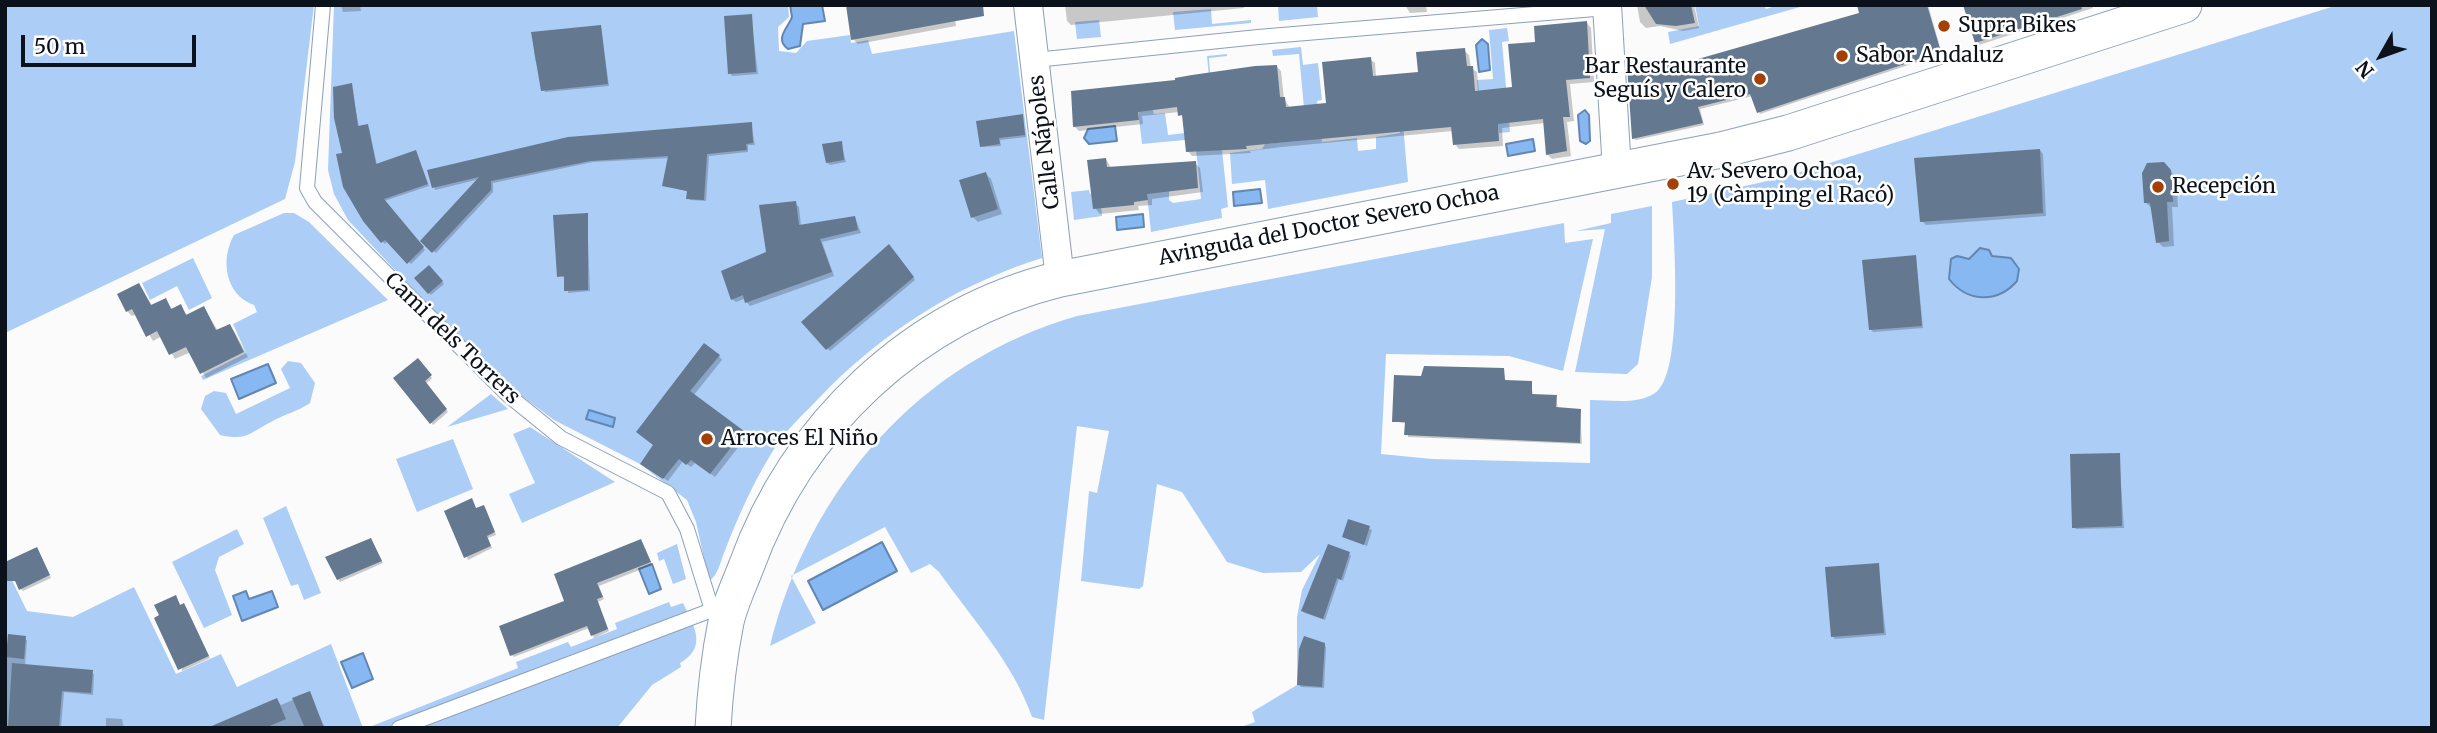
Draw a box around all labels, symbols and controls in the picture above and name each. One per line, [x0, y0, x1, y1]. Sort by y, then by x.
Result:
place label: Supra Bikes [1958, 13, 2076, 39]
marker: Supra Bikes [1936, 18, 1952, 34]
scale bar [24, 21, 200, 65]
north arrow [2346, 21, 2416, 91]
text: 50 m [34, 33, 85, 60]
place label: Sabor Andaluz [1856, 43, 2004, 69]
marker: Sabor Andaluz [1834, 48, 1850, 64]
place label: Bar Restaurante Seguís y Calero [1585, 54, 1746, 104]
text: N [2351, 56, 2379, 83]
marker: Bar Restaurante Seguís y Calero [1752, 71, 1768, 87]
street label: Calle Nápoles [1024, 74, 1066, 210]
place label: Av. Severo Ochoa, 19 (Càmping el Racó) [1687, 159, 1894, 209]
place label: Recepción [2172, 174, 2276, 200]
marker: Av. Severo Ochoa, 19 (Càmping el Racó) [1665, 176, 1681, 192]
marker: Recepción [2150, 179, 2166, 195]
street label: Avinguda del Doctor Severo Ochoa [1157, 181, 1501, 271]
street label: Cami dels Torrers [379, 268, 525, 410]
place label: Arroces El Niño [721, 426, 878, 452]
marker: Arroces El Niño [699, 431, 715, 447]

